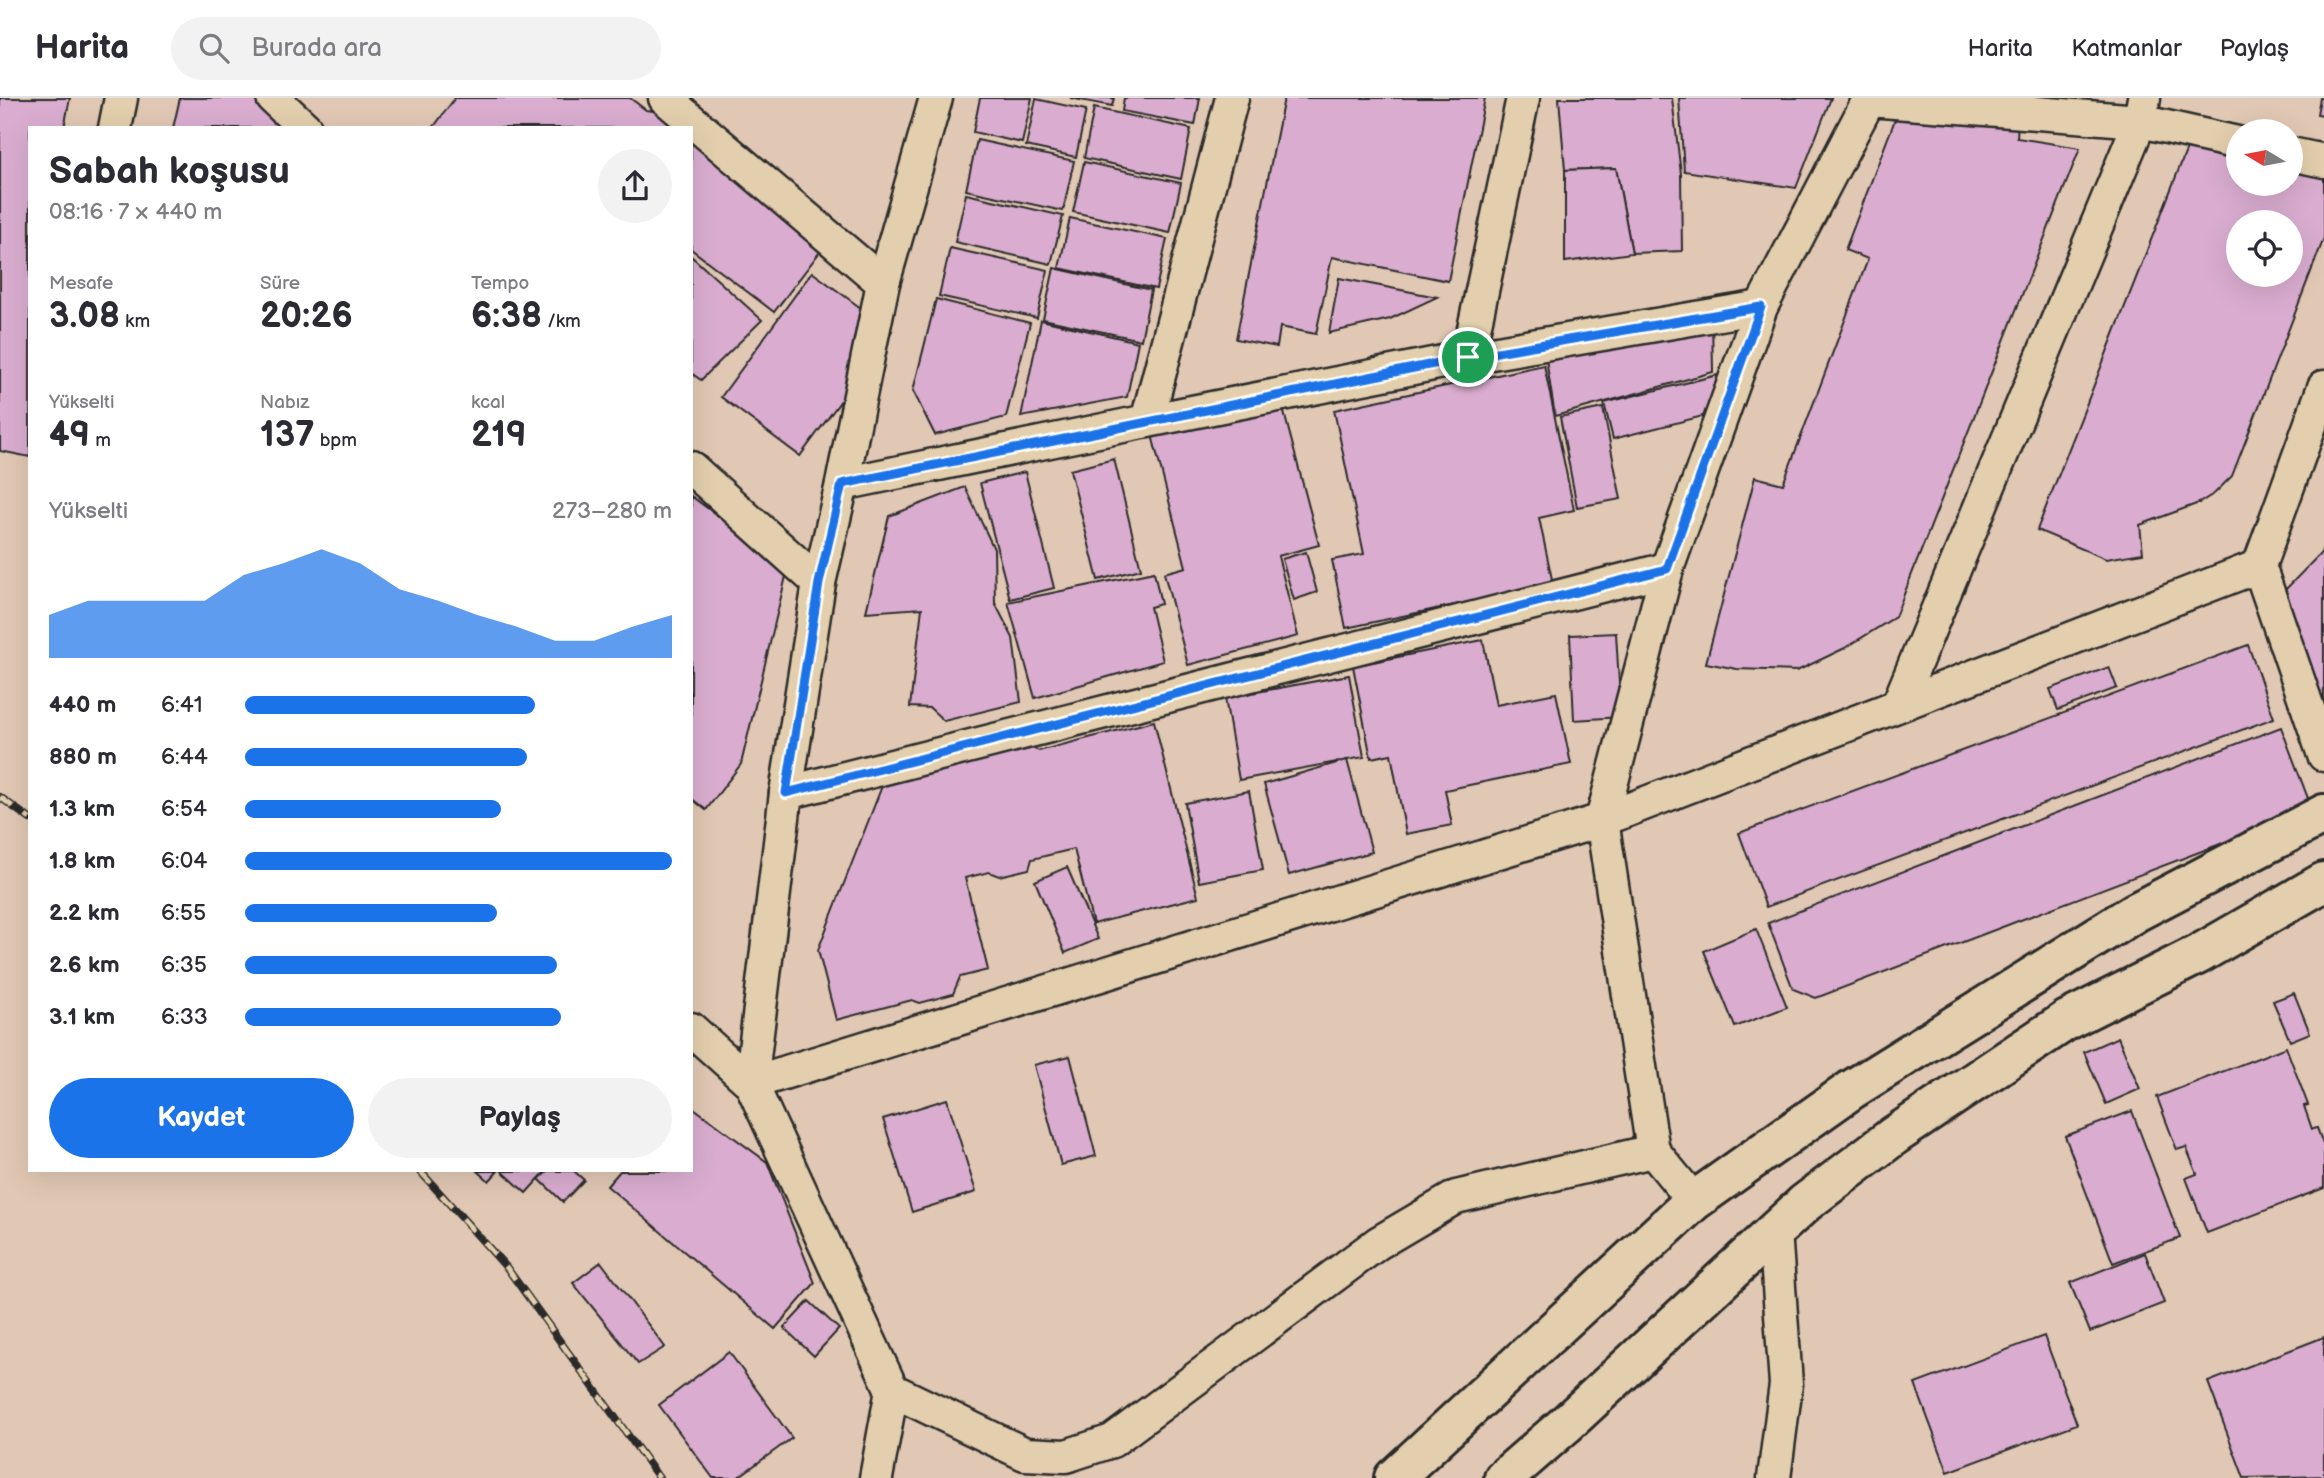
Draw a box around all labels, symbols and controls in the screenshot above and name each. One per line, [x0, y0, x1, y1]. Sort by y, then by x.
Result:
search box [171, 17, 661, 80]
text: Harita [35, 28, 129, 68]
icon: search [195, 29, 233, 67]
text: Burada ara [251, 33, 382, 64]
text: Harita [1967, 34, 2033, 63]
text: Katmanlar [2071, 34, 2182, 63]
text: Paylaş [2220, 34, 2289, 63]
north arrow [2226, 119, 2303, 196]
map controls [2226, 119, 2303, 287]
text: Sabah koşusu [49, 149, 290, 194]
button: share [598, 149, 672, 223]
text: 08:16 · 7 × 440 m [49, 198, 222, 226]
button: locate [2226, 210, 2303, 287]
text: Mesafe [49, 272, 113, 295]
text: Süre [260, 272, 300, 295]
text: Tempo [471, 272, 529, 295]
text: 3.08 [49, 295, 120, 338]
text: 20:26 [260, 295, 353, 338]
text: 6:38 [471, 295, 542, 338]
text: km [120, 310, 150, 333]
text: /km [542, 310, 581, 333]
pin [1438, 327, 1498, 387]
icon: arrive [1449, 338, 1487, 376]
text: Yükselti [49, 391, 114, 414]
text: Nabız [260, 391, 309, 414]
text: kcal [471, 391, 505, 414]
text: 49 [49, 414, 90, 457]
text: 137 [260, 414, 315, 457]
text: 219 [471, 414, 526, 457]
text: m [90, 429, 111, 452]
text: bpm [315, 429, 357, 452]
text: Yükselti [49, 497, 128, 525]
text: 273–280 m [552, 497, 672, 525]
text: 440 m [49, 691, 116, 719]
text: 6:41 [161, 691, 203, 719]
text: 880 m [49, 743, 117, 771]
text: 6:44 [161, 743, 208, 771]
text: 1.3 km [49, 795, 115, 823]
text: 6:54 [161, 795, 207, 823]
text: 1.8 km [49, 847, 115, 875]
text: 6:04 [161, 847, 207, 875]
text: 2.2 km [49, 899, 120, 927]
text: 6:55 [161, 899, 206, 927]
text: 2.6 km [49, 951, 120, 979]
text: 6:35 [161, 951, 207, 979]
text: 3.1 km [49, 1003, 115, 1031]
text: 6:33 [161, 1003, 208, 1031]
button: Kaydet [49, 1078, 354, 1158]
button: Paylaş [368, 1078, 672, 1158]

